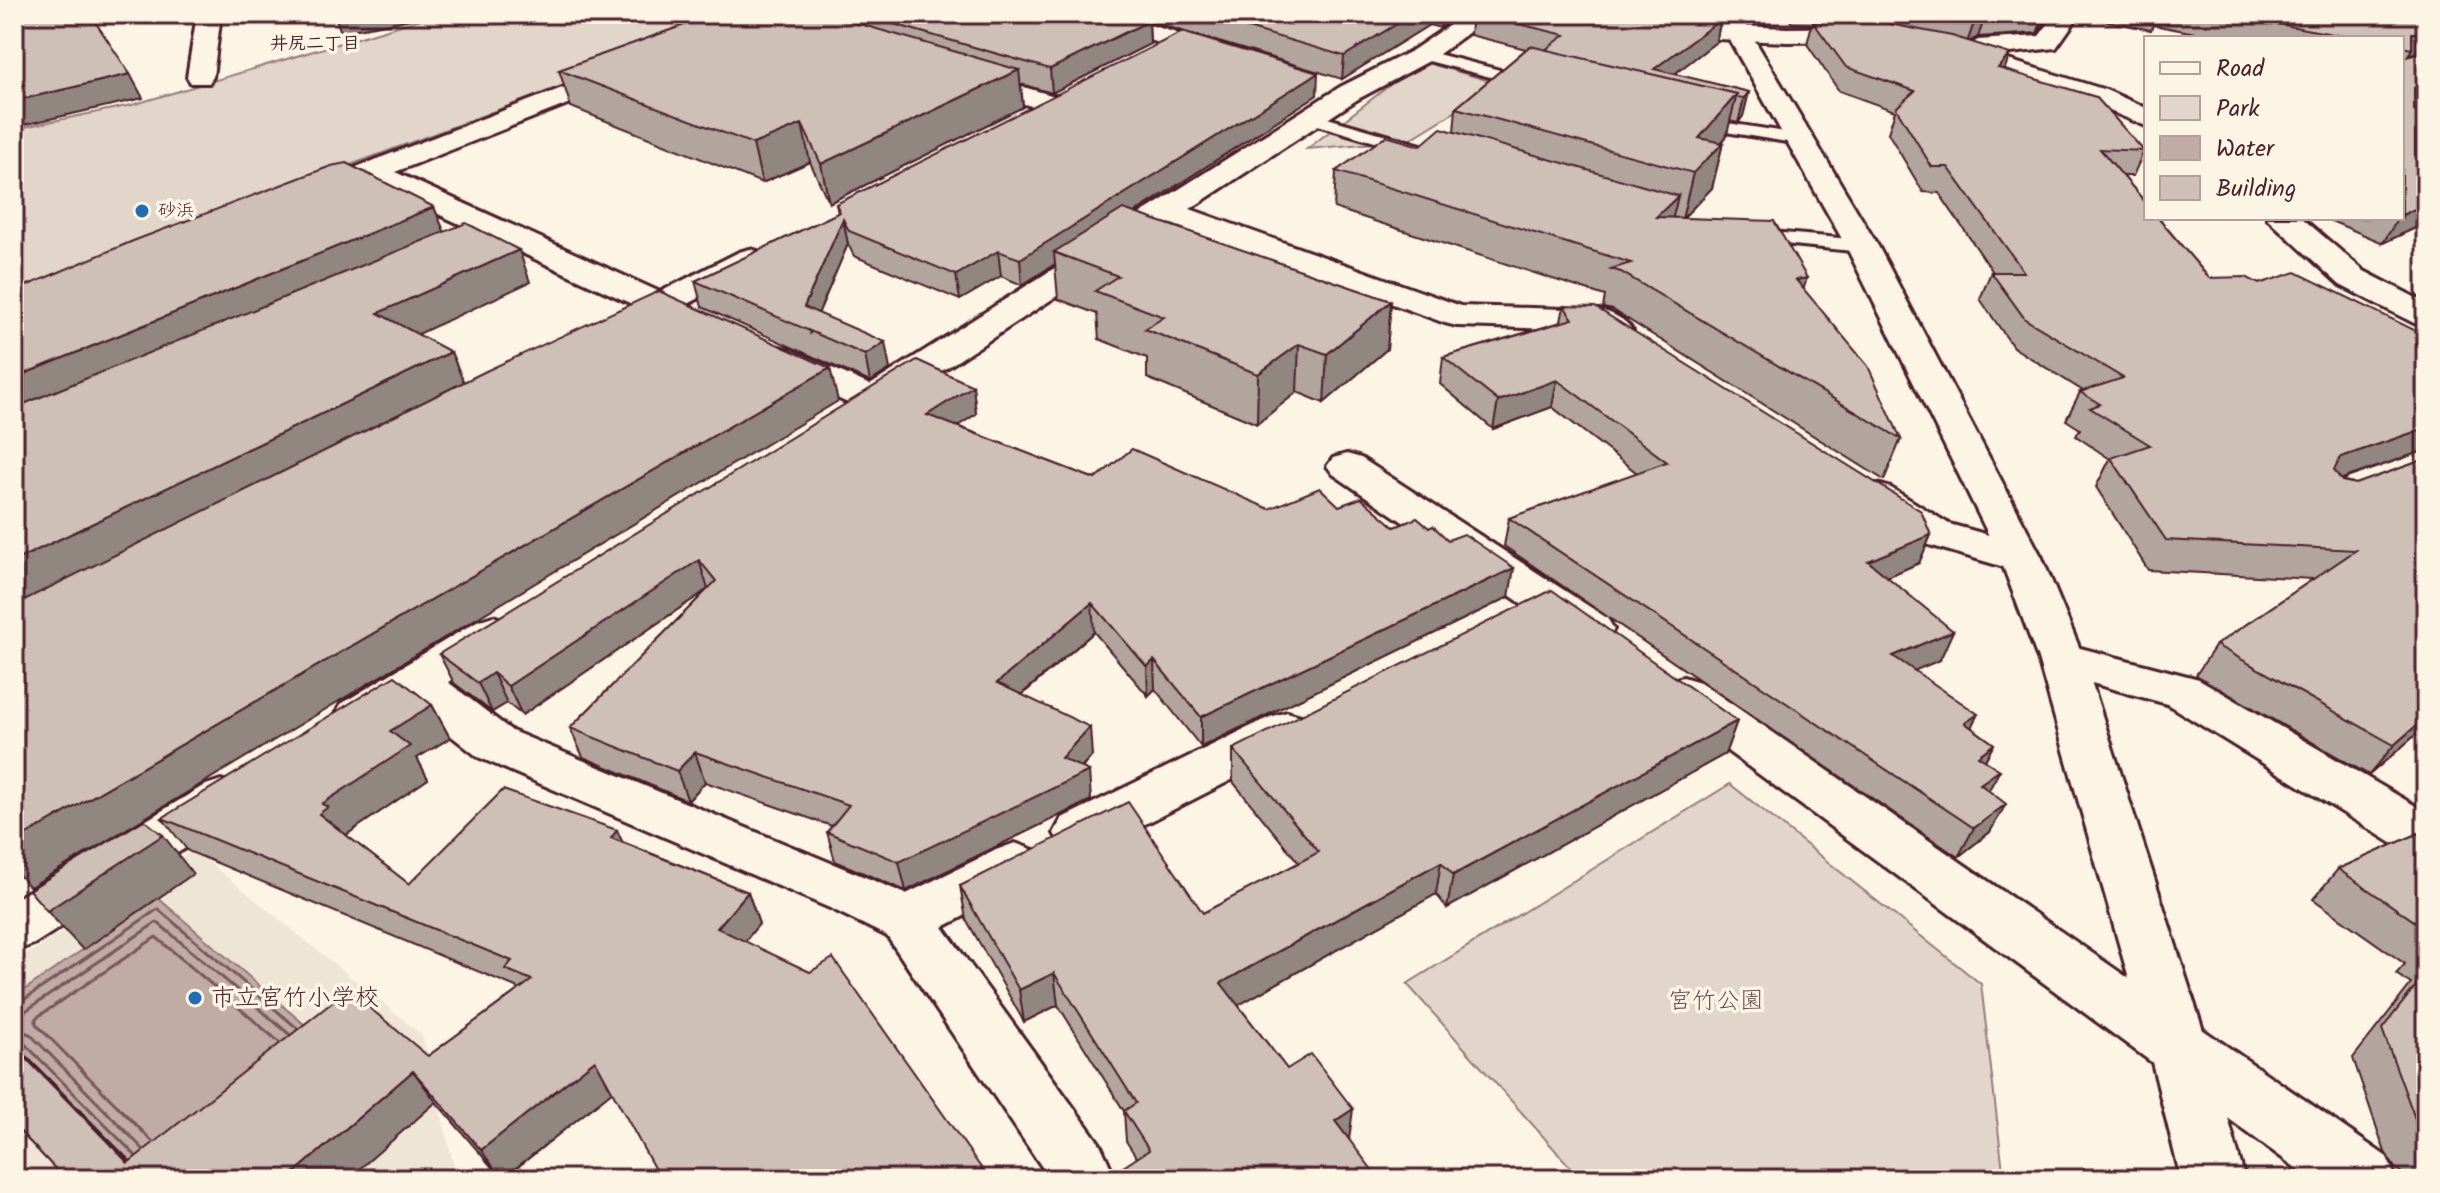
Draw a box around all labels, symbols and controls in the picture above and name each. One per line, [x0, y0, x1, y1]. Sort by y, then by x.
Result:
district label: 井尻二丁目 [270, 30, 360, 59]
legend [2144, 36, 2404, 220]
text: Road [2216, 50, 2265, 89]
text: Park [2216, 90, 2260, 129]
text: Water [2216, 130, 2276, 169]
text: Building [2216, 170, 2296, 209]
place label: 砂浜 [158, 197, 194, 226]
marker: 砂浜 [133, 202, 151, 220]
place label: 市立宮竹小学校 [211, 979, 379, 1018]
park label: 宮竹公園 [1668, 982, 1764, 1021]
marker: 市立宮竹小学校 [186, 989, 204, 1007]

